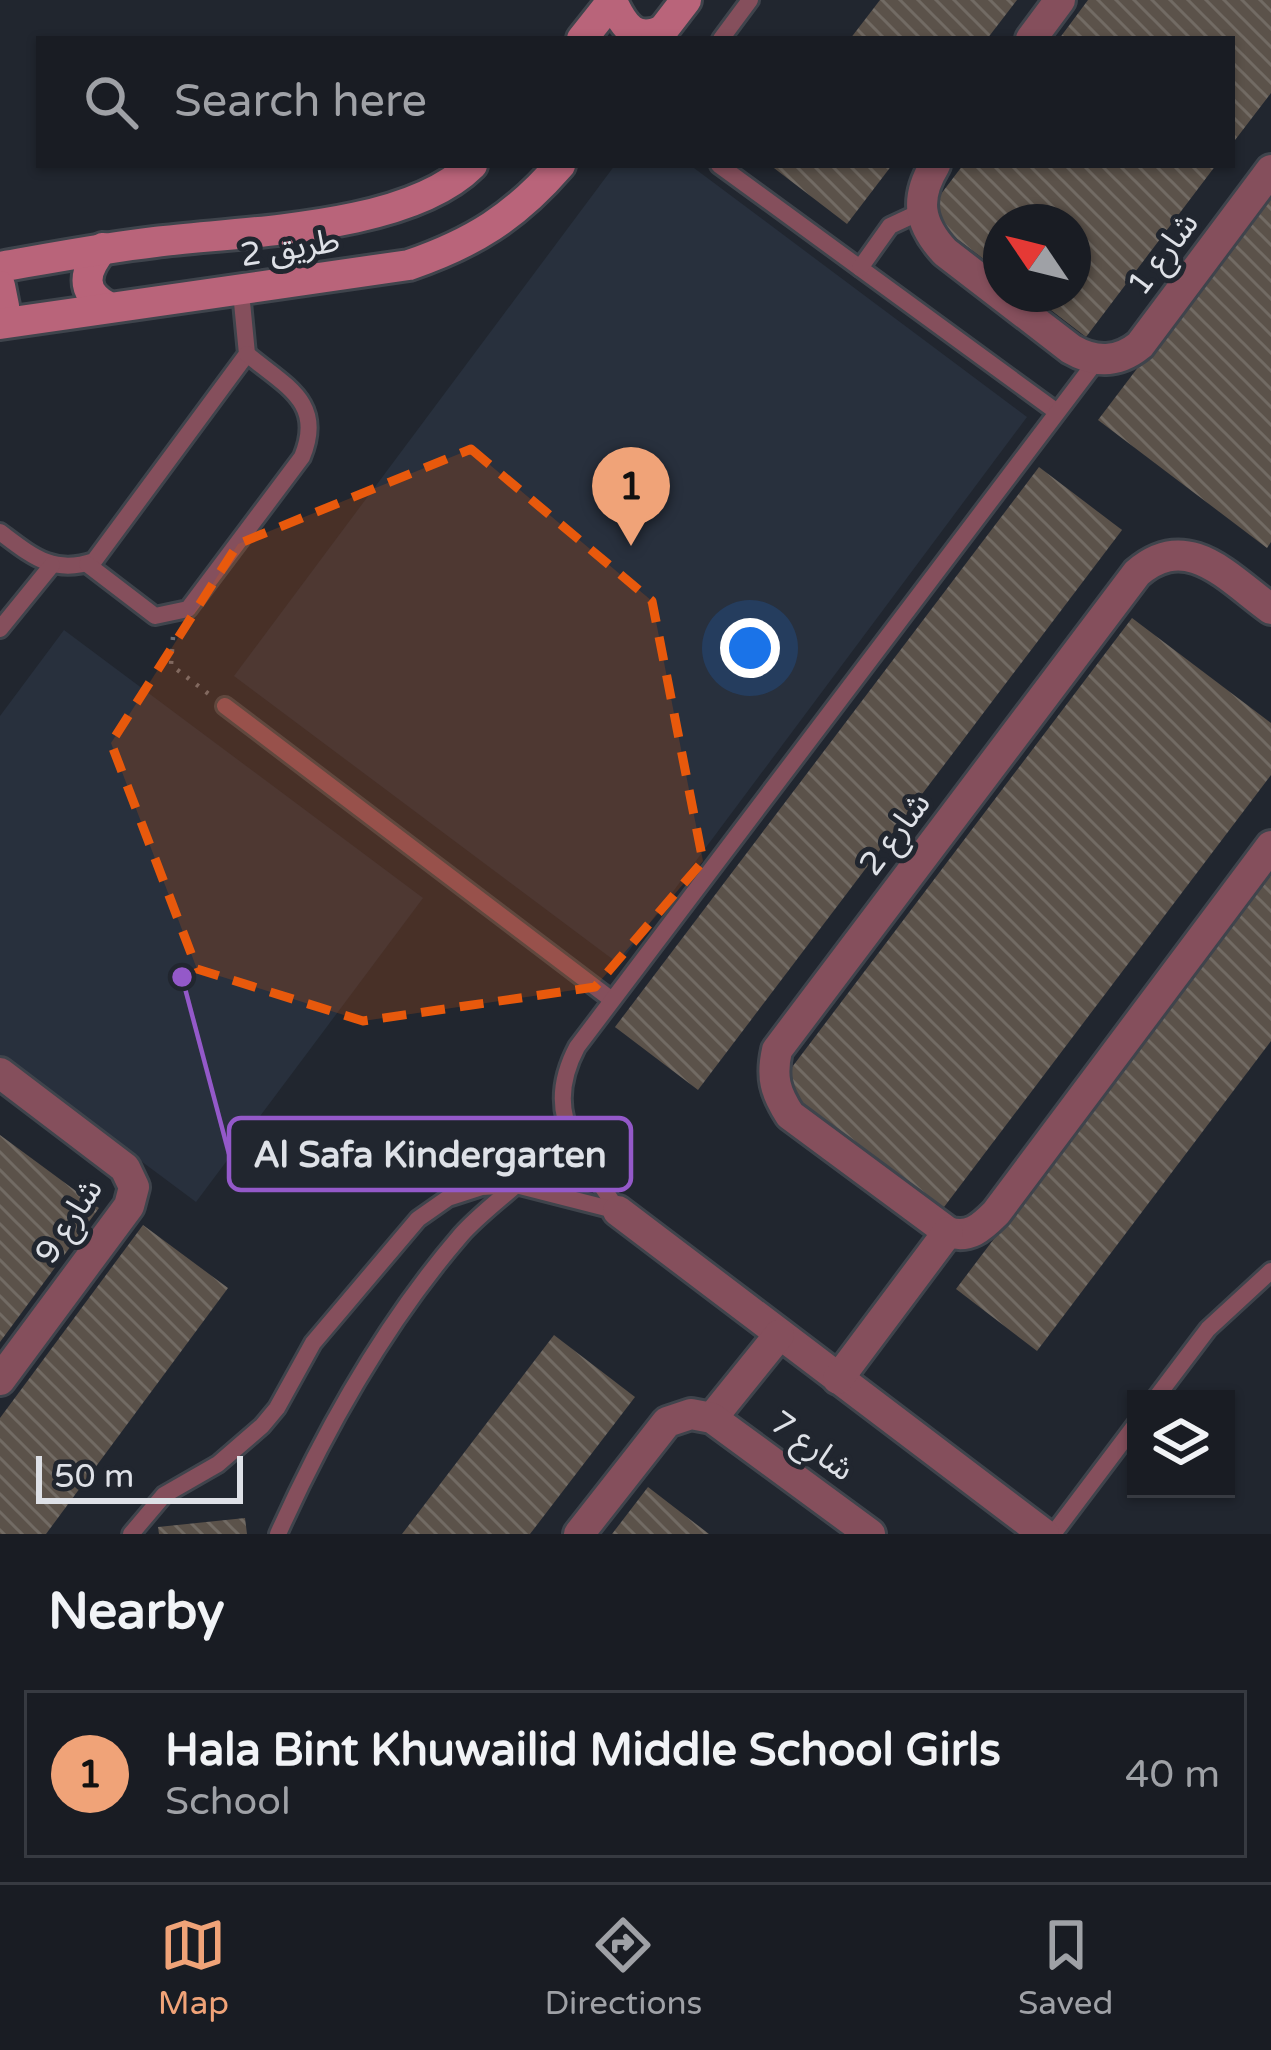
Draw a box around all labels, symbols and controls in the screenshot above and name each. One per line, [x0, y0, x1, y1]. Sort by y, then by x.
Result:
search box [36, 36, 1235, 168]
icon: search [78, 69, 144, 135]
text: Search here [174, 75, 427, 129]
north arrow [983, 204, 1091, 312]
street label: شارع 1 [1119, 205, 1210, 306]
street label: طريق 2 [237, 221, 343, 275]
pin: 1 [592, 447, 670, 546]
your location [720, 618, 780, 678]
street label: شارع 2 [851, 785, 942, 886]
callout: Al Safa Kindergarten [229, 1118, 631, 1190]
text: Al Safa Kindergarten [253, 1134, 607, 1177]
street label: شارع 9 [27, 1171, 114, 1273]
map controls [1127, 1390, 1235, 1498]
button: layers [1127, 1390, 1235, 1498]
street label: شارع 7 [760, 1403, 861, 1493]
scale bar [36, 1450, 243, 1503]
text: 50 m [54, 1457, 134, 1496]
text: Nearby [48, 1581, 225, 1643]
text: Hala Bint Khuwailid Middle School Girls [165, 1724, 1001, 1778]
text: 1 [78, 1751, 102, 1798]
text: 40 m [1125, 1751, 1220, 1798]
text: School [165, 1778, 291, 1825]
tab: Map [158, 1912, 229, 2023]
tab: Directions [545, 1912, 702, 2023]
tab: Saved [1018, 1912, 1113, 2023]

